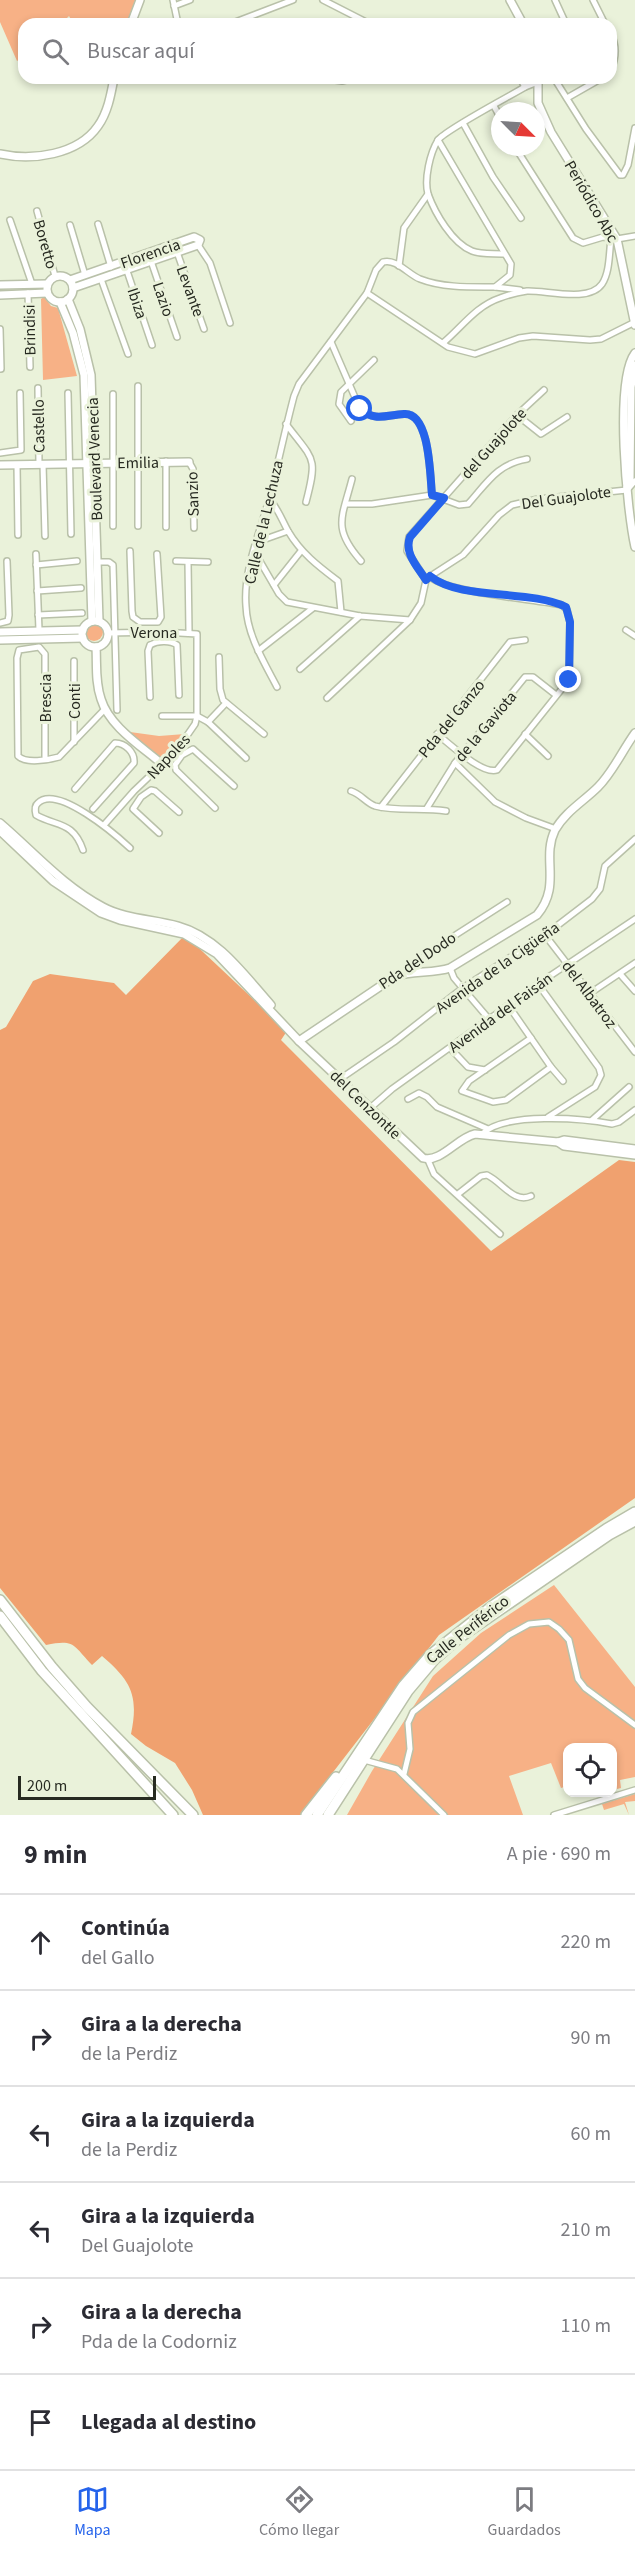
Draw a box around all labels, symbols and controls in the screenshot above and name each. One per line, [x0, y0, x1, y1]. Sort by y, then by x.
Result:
search box [18, 18, 617, 84]
icon: search [39, 35, 72, 68]
text: Buscar aquí [87, 35, 195, 67]
north arrow [491, 102, 545, 156]
street label: Periódico Abc [559, 156, 623, 247]
street label: Boretto [28, 217, 63, 271]
street label: Florencia [117, 233, 183, 274]
street label: Levante [171, 263, 209, 320]
street label: Lazio [147, 279, 179, 320]
street label: Ibiza [122, 285, 153, 322]
street label: Brindisi [19, 304, 41, 356]
route start [346, 395, 372, 421]
street label: Boulevard Venecia [82, 397, 108, 521]
street label: Castello [28, 399, 50, 453]
street label: del Guajolote [456, 403, 532, 484]
street label: Emilia [117, 452, 159, 474]
street label: Calle de la Lechuza [239, 458, 289, 586]
street label: Sanzio [181, 471, 205, 517]
street label: Del Guajolote [520, 481, 612, 515]
street label: Verona [131, 622, 177, 644]
route end [555, 666, 581, 692]
street label: Brescia [35, 674, 57, 722]
street label: Pda del Ganzo [413, 675, 490, 762]
street label: Conti [64, 683, 86, 719]
street label: de la Gaviota [450, 687, 522, 767]
street label: Napoles [142, 729, 196, 784]
street label: Avenida de la Cigüeña [431, 917, 564, 1019]
street label: Pda del Dodo [375, 927, 461, 995]
street label: del Albatroz [556, 956, 622, 1033]
street label: Avenida del Faisán [444, 968, 557, 1058]
street label: del Cenzontle [325, 1065, 406, 1144]
street label: Calle Periférico [421, 1590, 514, 1669]
map controls [563, 1743, 617, 1797]
button: locate [563, 1743, 617, 1797]
scale bar [18, 1773, 156, 1800]
text: 200 m [27, 1775, 67, 1797]
text: 9 min [24, 1836, 87, 1873]
text: A pie · 690 m [507, 1840, 611, 1868]
text: Continúa [81, 1912, 170, 1944]
icon: ahead [24, 1926, 57, 1959]
text: 220 m [561, 1928, 611, 1956]
text: del Gallo [81, 1944, 155, 1972]
text: Gira a la derecha [81, 2008, 242, 2040]
icon: right [24, 2022, 57, 2055]
text: 90 m [571, 2024, 611, 2052]
text: de la Perdiz [81, 2040, 177, 2068]
text: Gira a la izquierda [81, 2104, 255, 2136]
icon: left [24, 2118, 57, 2151]
text: 60 m [571, 2120, 611, 2148]
text: de la Perdiz [81, 2136, 177, 2164]
text: Gira a la izquierda [81, 2200, 255, 2232]
icon: left [24, 2214, 57, 2247]
text: 210 m [561, 2216, 611, 2244]
text: Del Guajolote [81, 2232, 193, 2260]
text: Gira a la derecha [81, 2296, 242, 2328]
icon: right [24, 2310, 57, 2343]
text: 110 m [561, 2312, 611, 2340]
text: Pda de la Codorniz [81, 2328, 237, 2356]
icon: arrive [24, 2406, 57, 2439]
text: Llegada al destino [81, 2406, 256, 2438]
tab: Mapa [74, 2483, 111, 2541]
tab: Cómo llegar [259, 2483, 339, 2541]
tab: Guardados [488, 2483, 561, 2541]

